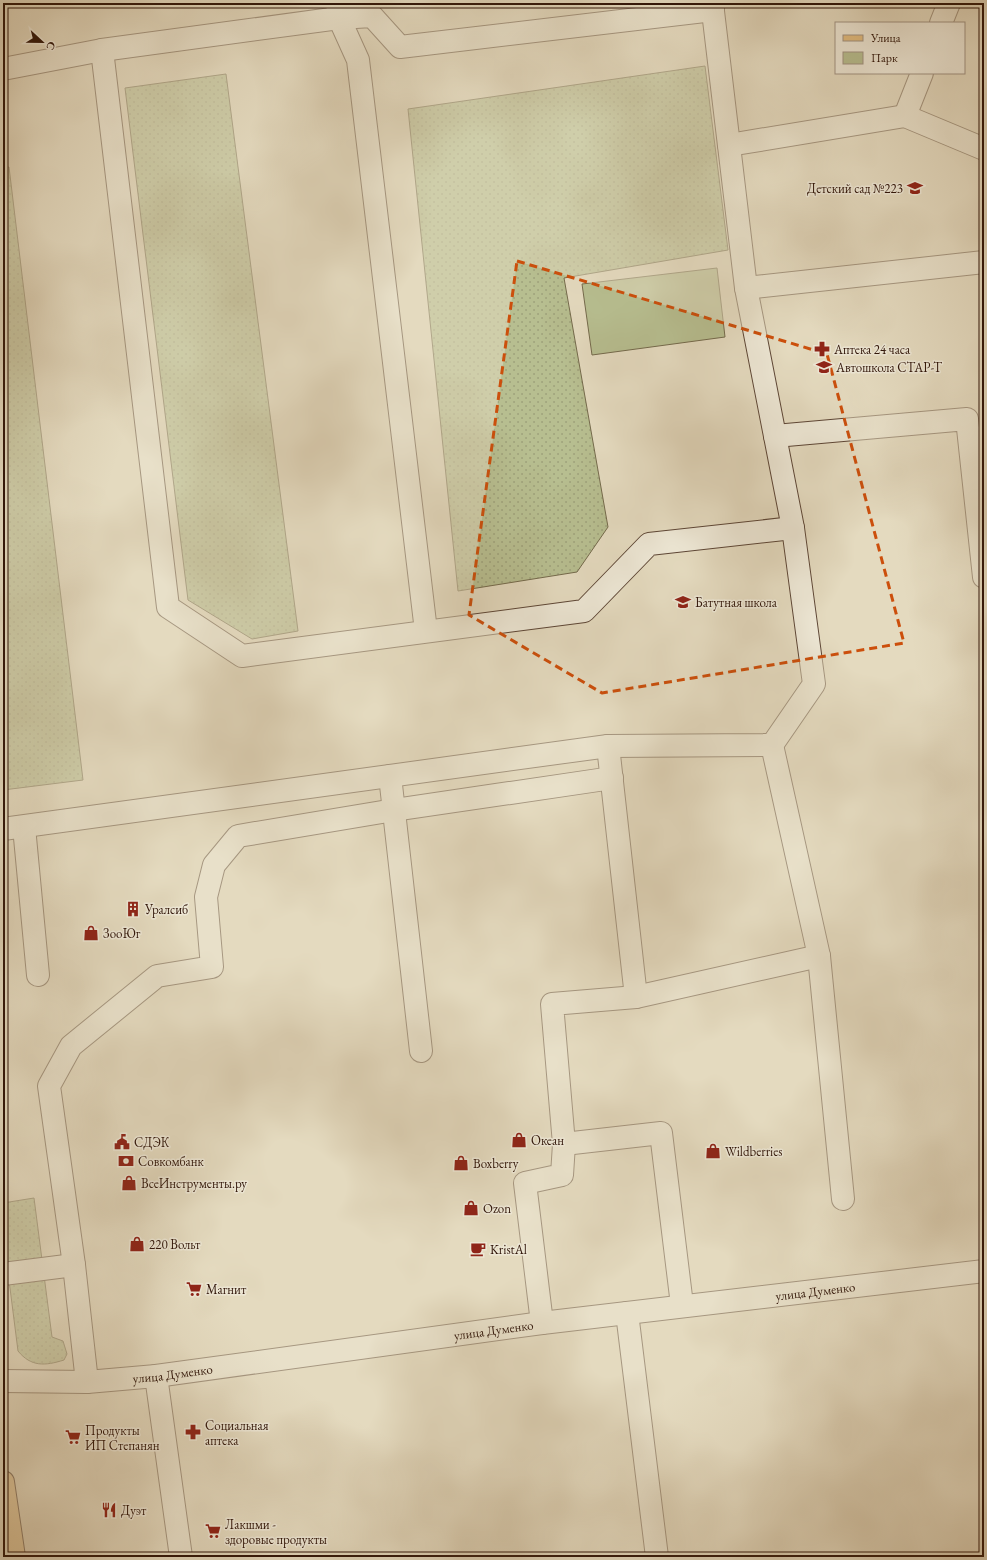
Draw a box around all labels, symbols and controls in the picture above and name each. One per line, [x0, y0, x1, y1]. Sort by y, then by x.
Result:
north arrow [22, 22, 62, 62]
legend [835, 22, 965, 74]
text: Улица [870, 30, 901, 46]
text: С [43, 40, 59, 52]
text: Парк [871, 50, 898, 66]
school or university icon: Детский сад №223 [906, 179, 924, 197]
place label: Детский сад №223 [807, 180, 903, 197]
pharmacy icon: Аптека 24 часа [813, 340, 831, 358]
place label: Аптека 24 часа [833, 341, 911, 358]
school or university icon: Автошкола СТАР-Т [815, 358, 833, 376]
place label: Автошкола СТАР-Т [835, 359, 942, 376]
school or university icon: Батутная школа [674, 593, 692, 611]
place label: Батутная школа [695, 594, 778, 611]
building icon: Уралсиб [124, 900, 142, 918]
place label: Уралсиб [144, 901, 188, 918]
shop icon: ЗооЮг [82, 924, 100, 942]
place label: ЗооЮг [103, 925, 141, 942]
shop icon: Океан [510, 1131, 528, 1149]
place label: Океан [531, 1132, 564, 1149]
public building icon: СДЭК [113, 1133, 131, 1151]
place label: СДЭК [134, 1134, 170, 1151]
shop icon: Wildberries [704, 1142, 722, 1160]
place label: Wildberries [725, 1143, 782, 1160]
bank icon: Совкомбанк [117, 1152, 135, 1170]
place label: Совкомбанк [138, 1153, 204, 1170]
shop icon: Boxberry [452, 1154, 470, 1172]
place label: Boxberry [473, 1155, 519, 1172]
shop icon: ВсеИнструменты.ру [120, 1174, 138, 1192]
place label: ВсеИнструменты.ру [141, 1175, 247, 1192]
shop icon: Ozon [462, 1199, 480, 1217]
place label: Ozon [483, 1200, 511, 1217]
shop icon: 220 Вольт [128, 1235, 146, 1253]
place label: 220 Вольт [149, 1236, 201, 1253]
cafe icon: KristAl [469, 1240, 487, 1258]
place label: KristAl [490, 1241, 527, 1258]
street label: улица Думенко [774, 1278, 856, 1304]
supermarket icon: Магнит [185, 1280, 203, 1298]
place label: Магнит [206, 1281, 247, 1298]
street label: улица Думенко [453, 1316, 535, 1344]
street label: улица Думенко [132, 1360, 214, 1387]
place label: Социальная аптека [205, 1417, 269, 1449]
place label: Продукты ИП Степанян [85, 1422, 160, 1454]
pharmacy icon: Социальная аптека [184, 1423, 202, 1441]
supermarket icon: Продукты ИП Степанян [64, 1428, 82, 1446]
restaurant icon: Дуэт [100, 1501, 118, 1519]
place label: Дуэт [121, 1502, 147, 1519]
place label: Лакшми - здоровые продукты [225, 1516, 327, 1548]
supermarket icon: Лакшми - здоровые продукты [204, 1522, 222, 1540]

